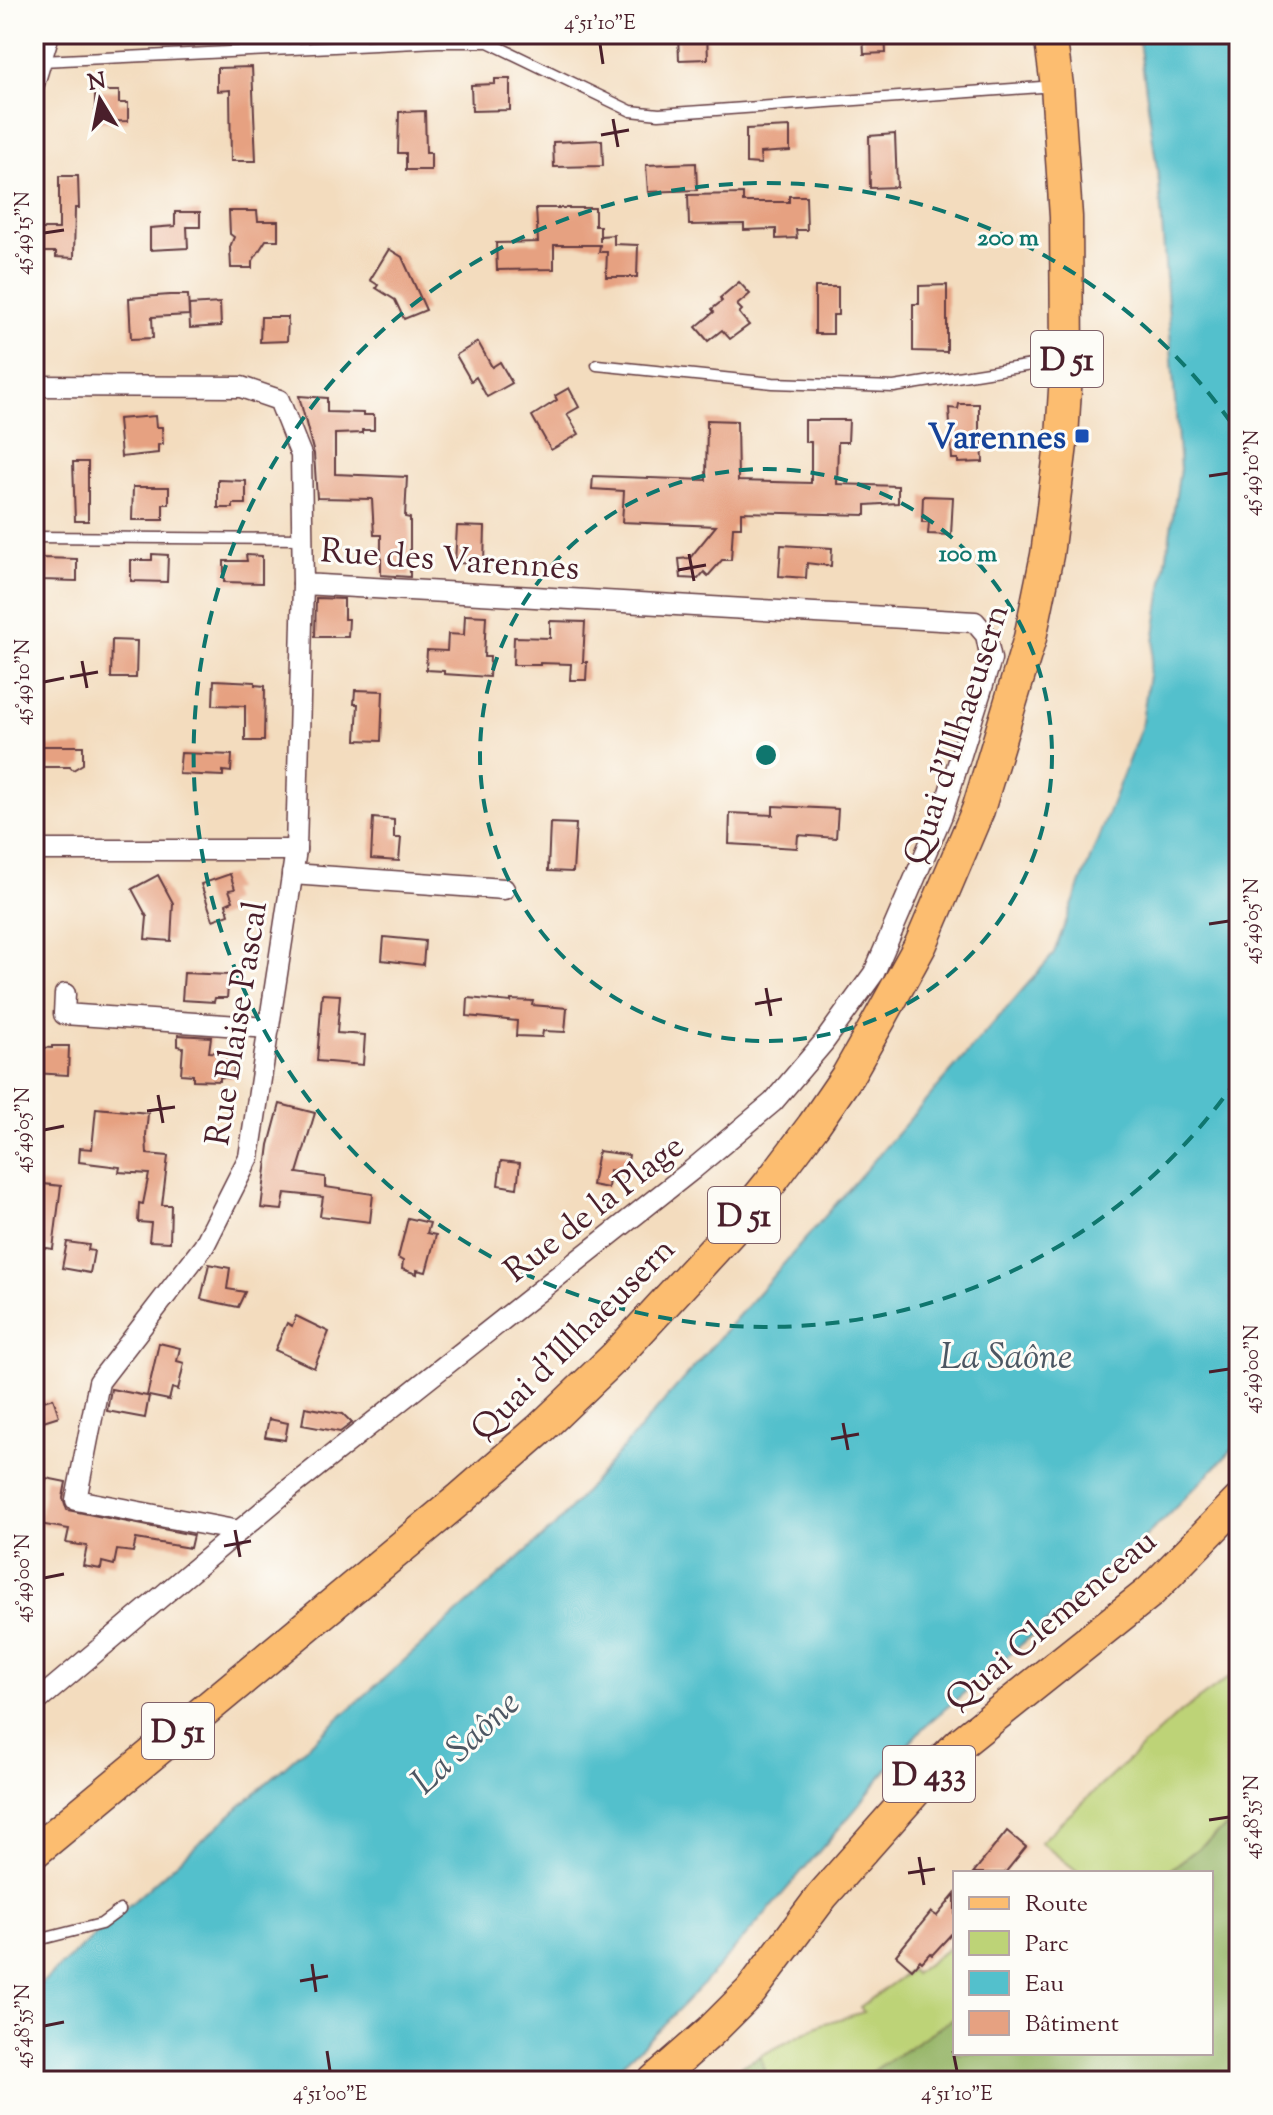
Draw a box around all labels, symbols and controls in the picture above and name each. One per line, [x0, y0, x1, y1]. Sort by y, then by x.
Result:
text: 4°51'10"E [564, 10, 636, 39]
north arrow [60, 60, 140, 140]
text: N [86, 66, 109, 101]
text: 45°49'15"N [10, 191, 39, 275]
text: 200 m [977, 222, 1039, 256]
road number: D 51 [1031, 331, 1103, 387]
place label: Varennes [928, 415, 1066, 464]
marker: Varennes [1073, 427, 1091, 445]
text: 45°49'10"N [1239, 430, 1268, 516]
street label: Rue des Varennes [319, 528, 581, 595]
text: 100 m [939, 538, 997, 572]
street label: Quai d'Illhaeusern [893, 599, 1024, 872]
text: 45°49'10"N [10, 639, 39, 725]
centre of rings [752, 741, 780, 769]
text: 45°49'05"N [1239, 878, 1268, 964]
street label: Rue Blaise Pascal [195, 898, 282, 1149]
text: 45°49'05"N [10, 1087, 39, 1173]
street label: Rue de la Plage [495, 1124, 696, 1296]
road number: D 51 [708, 1187, 780, 1243]
street label: Quai d'Illhaeusern [461, 1227, 688, 1454]
text: 45°49'00"N [1239, 1324, 1268, 1414]
water label: La Saône [940, 1333, 1072, 1385]
street label: Quai Clemenceau [936, 1519, 1169, 1725]
text: 45°49'00"N [10, 1533, 39, 1623]
water label: La Saône [401, 1680, 533, 1808]
road number: D 51 [142, 1703, 214, 1759]
road number: D 433 [883, 1746, 975, 1802]
text: 45°48'55"N [1239, 1775, 1268, 1859]
legend [953, 1871, 1213, 2055]
text: Route [1025, 1888, 1088, 1922]
text: Parc [1025, 1928, 1069, 1962]
text: Eau [1025, 1968, 1064, 2002]
text: 45°48'55"N [10, 1984, 39, 2068]
text: Bâtiment [1025, 2008, 1119, 2042]
text: 4°51'00"E [293, 2081, 367, 2110]
text: 4°51'10"E [921, 2081, 993, 2110]

